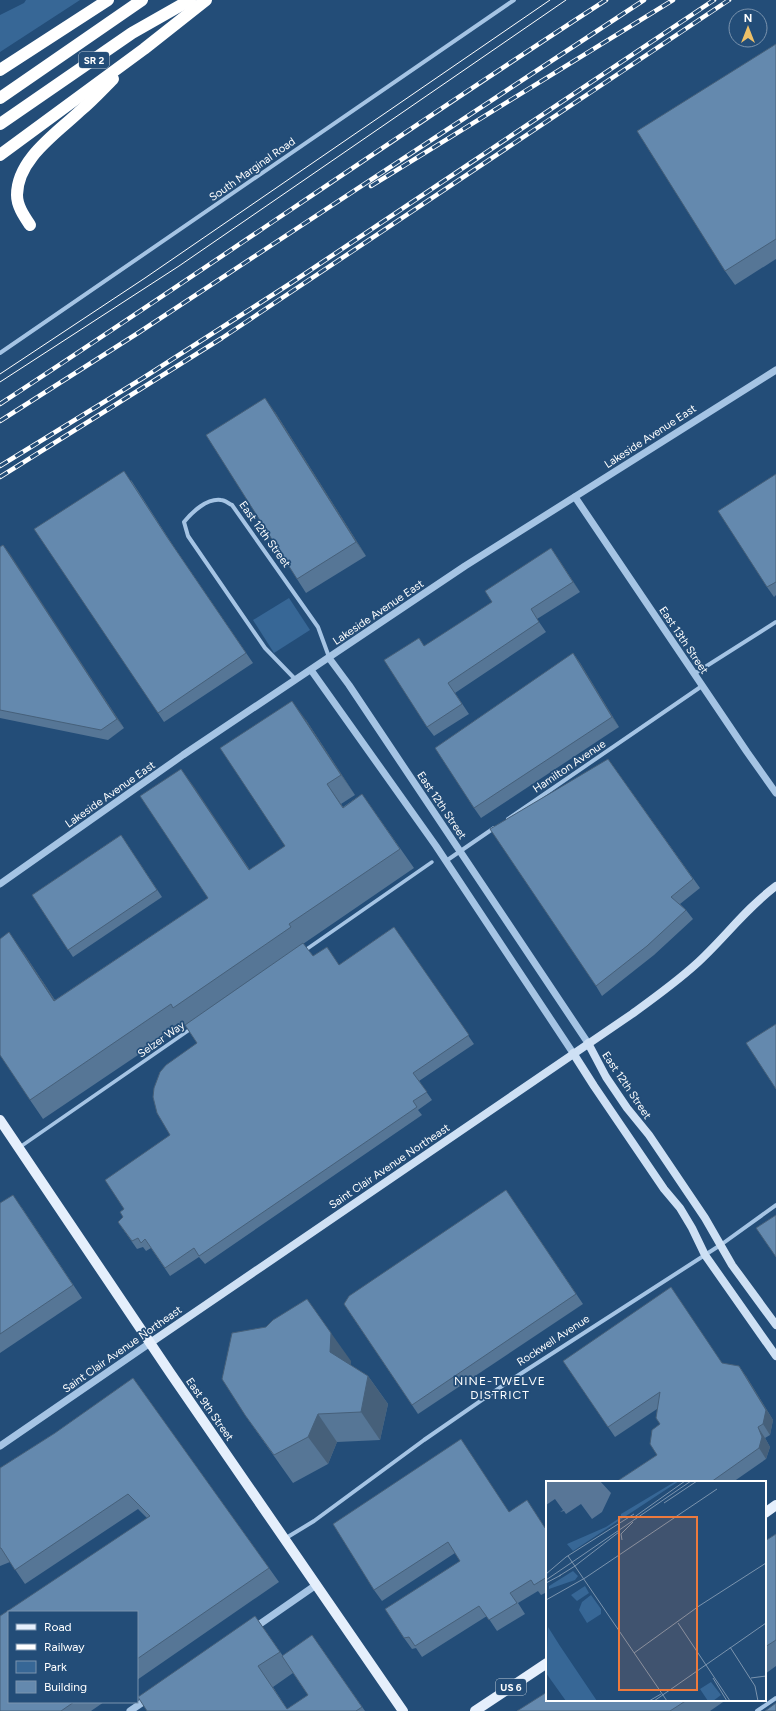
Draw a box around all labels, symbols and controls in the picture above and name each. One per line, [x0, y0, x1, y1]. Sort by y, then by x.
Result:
north arrow [728, 8, 768, 48]
text: N [744, 12, 752, 25]
road number: SR 2 [79, 52, 109, 68]
street label: South Marginal Road [207, 135, 298, 204]
street label: Lakeside Avenue East [602, 402, 699, 471]
street label: East 12th Street [236, 499, 293, 570]
street label: Lakeside Avenue East [330, 577, 426, 648]
street label: East 13th Street [656, 604, 711, 676]
street label: Hamilton Avenue [531, 737, 608, 796]
street label: Lakeside Avenue East [63, 758, 158, 830]
street label: East 12th Street [414, 769, 469, 842]
street label: Selzer Way [135, 1018, 187, 1060]
street label: East 12th Street [599, 1049, 654, 1122]
street label: Saint Clair Avenue Northeast [327, 1121, 452, 1212]
street label: Saint Clair Avenue Northeast [60, 1303, 184, 1396]
street label: Rockwell Avenue [515, 1312, 592, 1369]
district label: NINE-TWELVE DISTRICT [454, 1374, 546, 1402]
street label: East 9th Street [183, 1375, 236, 1443]
inset map [546, 1481, 766, 1701]
legend [8, 1611, 138, 1703]
text: Road [44, 1620, 72, 1634]
text: Railway [44, 1640, 85, 1654]
text: Park [44, 1660, 67, 1674]
road number: US 6 [496, 1679, 526, 1695]
text: Building [44, 1680, 87, 1694]

